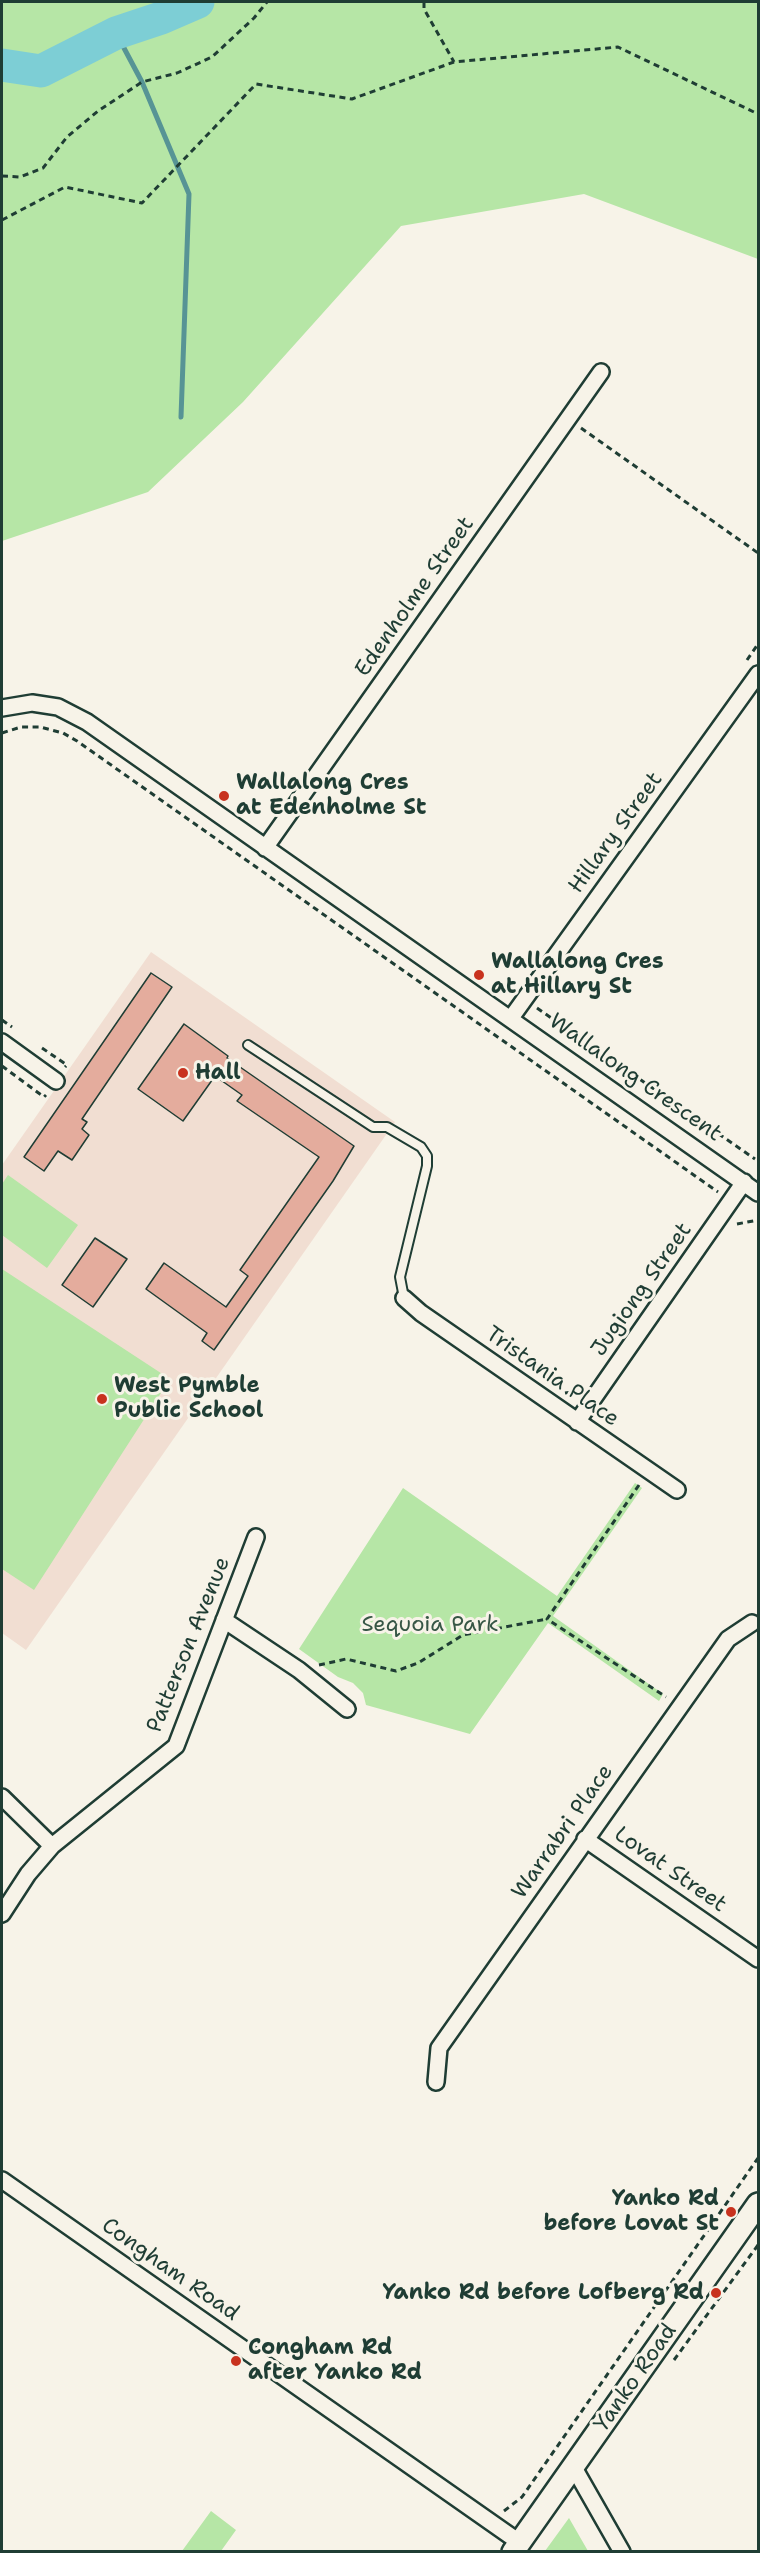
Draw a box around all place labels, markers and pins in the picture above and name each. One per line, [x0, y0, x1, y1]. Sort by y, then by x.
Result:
place label: Wallalong Cres at Edenholme St [236, 770, 426, 822]
marker: Wallalong Cres at Edenholme St [217, 789, 231, 803]
place label: Wallalong Cres at Hillary St [491, 949, 664, 1000]
marker: Wallalong Cres at Hillary St [472, 968, 486, 982]
place label: Hall [195, 1060, 241, 1086]
marker: Hall [176, 1066, 190, 1080]
place label: West Pymble Public School [114, 1373, 263, 1424]
marker: West Pymble Public School [95, 1392, 109, 1406]
place label: Yanko Rd before Lovat St [544, 2186, 719, 2238]
marker: Yanko Rd before Lovat St [724, 2205, 738, 2219]
place label: Yanko Rd before Lofberg Rd [382, 2280, 704, 2306]
marker: Yanko Rd before Lofberg Rd [709, 2286, 723, 2300]
place label: Congham Rd after Yanko Rd [248, 2335, 422, 2386]
marker: Congham Rd after Yanko Rd [229, 2354, 243, 2368]

